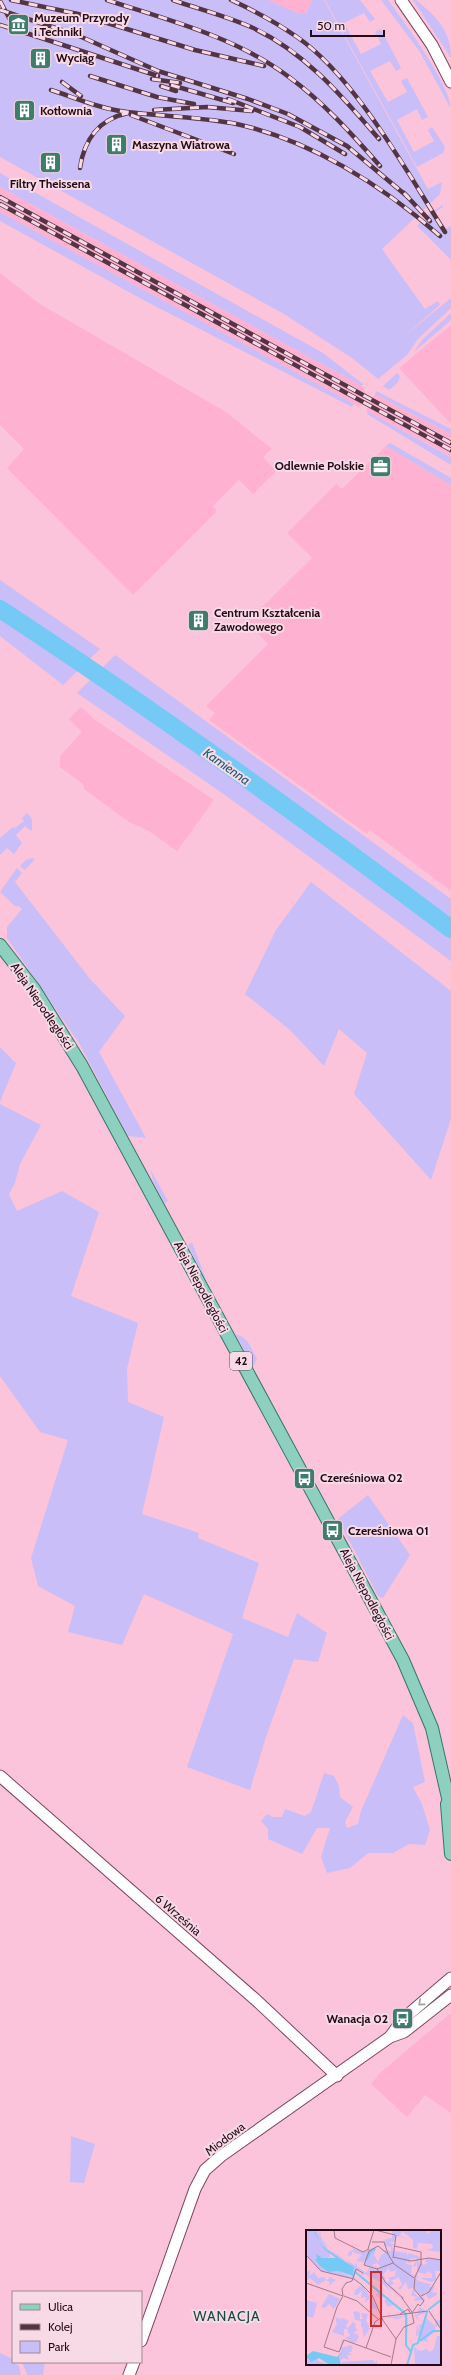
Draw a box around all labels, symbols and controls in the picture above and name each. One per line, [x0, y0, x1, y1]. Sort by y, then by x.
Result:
place label: Muzeum Przyrody i Techniki [34, 10, 130, 39]
museum icon: Muzeum Przyrody i Techniki [5, 12, 31, 38]
scale bar [311, 12, 384, 38]
text: 50 m [317, 18, 345, 33]
building icon: Wyciąg [27, 45, 53, 71]
place label: Wyciąg [56, 50, 94, 65]
building icon: Kotłownia [12, 98, 38, 124]
place label: Kotłownia [40, 103, 92, 118]
building icon: Maszyna Wiatrowa [103, 132, 129, 158]
place label: Maszyna Wiatrowa [132, 137, 230, 152]
building icon: Filtry Theissena [37, 150, 63, 176]
place label: Filtry Theissena [10, 176, 90, 191]
office icon: Odlewnie Polskie [367, 453, 393, 479]
place label: Odlewnie Polskie [275, 458, 364, 473]
place label: Centrum Kształcenia Zawodowego [214, 605, 320, 634]
building icon: Centrum Kształcenia Zawodowego [186, 607, 212, 633]
water label: Kamienna [200, 744, 254, 788]
street label: Aleja Niepodległości [8, 959, 77, 1052]
street label: Aleja Niepodległości [171, 1238, 232, 1335]
road number: 42 [230, 1352, 252, 1370]
bus stop icon: Czereśniowa 02 [292, 1465, 318, 1491]
place label: Czereśniowa 02 [320, 1470, 403, 1485]
bus stop icon: Czereśniowa 01 [320, 1518, 346, 1544]
place label: Czereśniowa 01 [348, 1523, 429, 1538]
street label: Aleja Niepodległości [337, 1545, 398, 1642]
street label: 6 Września [152, 1891, 205, 1939]
one-way arrow [419, 1999, 426, 2006]
bus stop icon: Wanacja 02 [390, 2006, 416, 2032]
place label: Wanacja 02 [326, 2011, 388, 2026]
street label: Miodowa [202, 2119, 248, 2159]
inset map [306, 2230, 441, 2365]
legend [12, 2291, 142, 2363]
text: Ulica [48, 2299, 73, 2314]
district label: WANACJA [193, 2307, 261, 2325]
text: Kolej [48, 2319, 72, 2334]
text: Park [48, 2339, 70, 2354]

